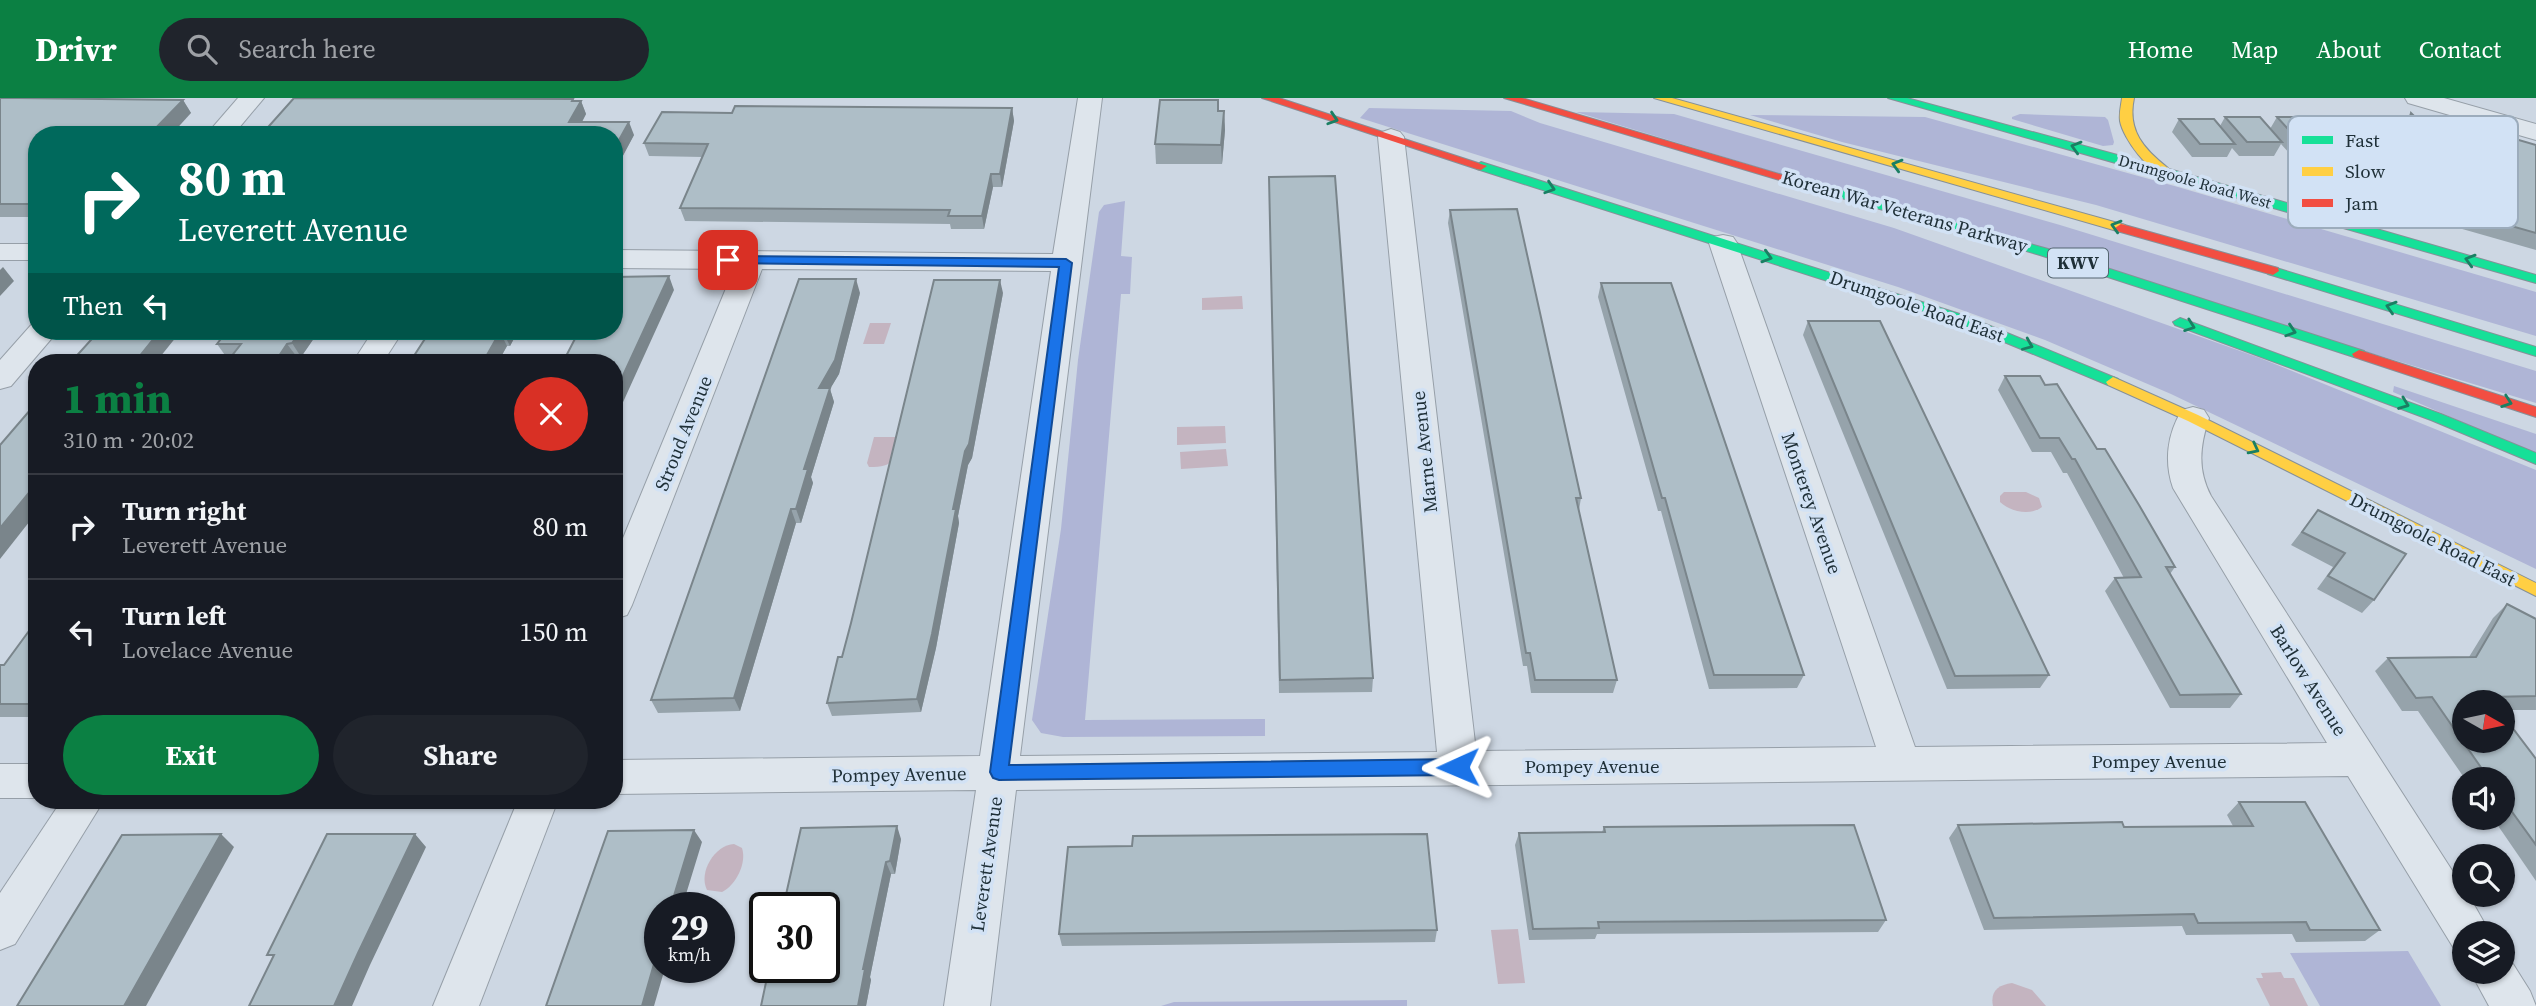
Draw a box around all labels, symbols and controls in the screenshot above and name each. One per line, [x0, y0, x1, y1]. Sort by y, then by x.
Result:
search box [159, 18, 649, 81]
text: Drivr [35, 27, 117, 72]
icon: search [183, 30, 221, 68]
text: Search here [239, 31, 376, 67]
text: Home [2128, 33, 2193, 66]
text: Map [2231, 33, 2278, 66]
text: About [2316, 33, 2381, 66]
text: Contact [2419, 33, 2501, 66]
one-way arrow [1327, 110, 1339, 125]
legend [2288, 116, 2518, 228]
text: Fast [2345, 127, 2380, 153]
one-way arrow [2070, 141, 2082, 155]
text: 80 m [178, 144, 286, 211]
street label: Drumgoole Road West [2116, 149, 2275, 214]
icon: right [63, 154, 154, 245]
text: Slow [2345, 158, 2386, 184]
one-way arrow [1891, 159, 1903, 174]
street label: Korean War Veterans Parkway [1779, 163, 2031, 259]
one-way arrow [1543, 180, 1555, 194]
text: Jam [2344, 190, 2378, 216]
text: Leverett Avenue [178, 208, 408, 252]
one-way arrow [2110, 220, 2122, 234]
pin [698, 230, 758, 290]
icon: arrive [709, 241, 747, 279]
one-way arrow [1760, 248, 1772, 263]
road number: KWV [2048, 248, 2108, 278]
one-way arrow [2465, 253, 2477, 268]
street label: Drumgoole Road East [1826, 264, 2008, 348]
icon: left [137, 287, 175, 325]
text: Then [63, 288, 123, 324]
one-way arrow [2385, 301, 2398, 315]
one-way arrow [2184, 318, 2196, 332]
one-way arrow [2285, 323, 2297, 338]
one-way arrow [2021, 337, 2034, 351]
text: 1 min [63, 369, 172, 427]
street label: Stroud Avenue [648, 371, 718, 495]
button: close [514, 377, 588, 451]
street label: Marne Avenue [1405, 390, 1443, 514]
one-way arrow [2501, 394, 2513, 408]
one-way arrow [2397, 396, 2409, 410]
text: 310 m · 20:02 [63, 424, 194, 456]
street label: Monterey Avenue [1776, 429, 1848, 577]
one-way arrow [2247, 440, 2259, 454]
street label: Drumgoole Road East [2346, 486, 2521, 592]
text: Turn right [122, 493, 246, 529]
icon: right [63, 508, 101, 546]
text: 80 m [533, 509, 588, 545]
text: Leverett Avenue [122, 529, 287, 561]
text: Turn left [122, 598, 226, 634]
icon: left [63, 613, 101, 651]
text: 150 m [520, 614, 588, 650]
street label: Barlow Avenue [2264, 619, 2354, 741]
text: Lovelace Avenue [122, 634, 293, 666]
north arrow [2452, 690, 2515, 752]
map controls [2452, 690, 2515, 984]
button: Exit [63, 715, 319, 795]
button: Share [333, 715, 588, 795]
position arrow [1421, 730, 1495, 804]
street label: Pompey Avenue [2091, 748, 2227, 774]
street label: Pompey Avenue [1524, 753, 1660, 779]
street label: Pompey Avenue [831, 760, 967, 788]
button: sound [2452, 767, 2515, 830]
street label: Leverett Avenue [964, 795, 1008, 933]
button: search [2452, 844, 2515, 907]
speed limit sign: 30 [749, 892, 840, 983]
text: 29 [671, 904, 708, 952]
button: layers [2452, 921, 2515, 984]
text: km/h [668, 942, 711, 967]

